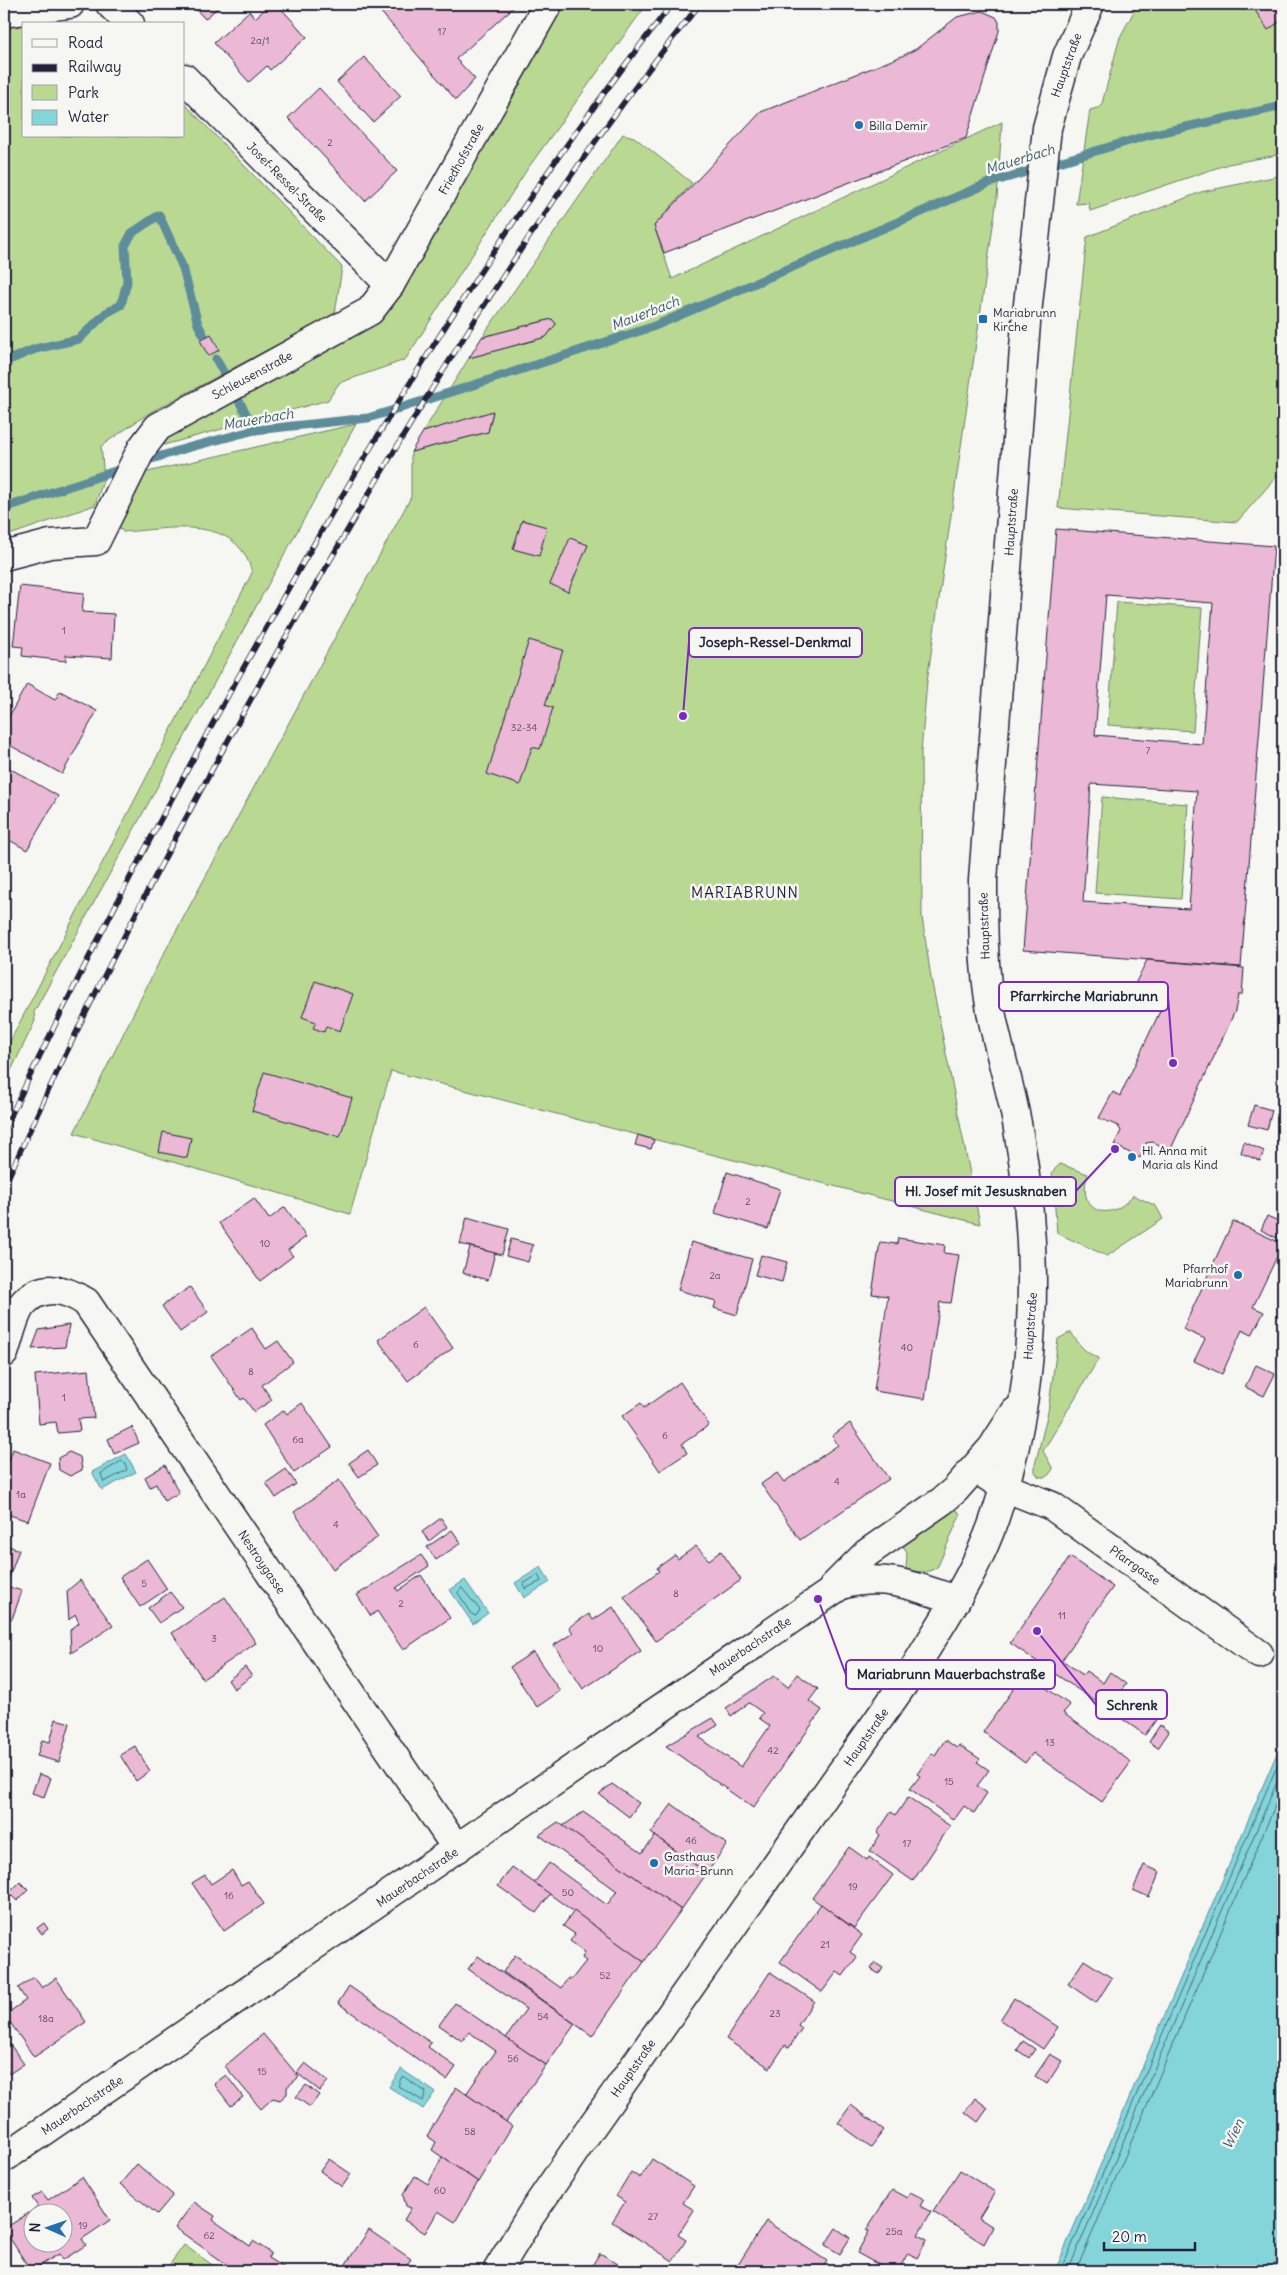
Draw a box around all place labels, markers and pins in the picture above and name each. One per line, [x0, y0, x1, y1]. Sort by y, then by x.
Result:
place label: Billa Demir [869, 118, 928, 133]
marker: Billa Demir [853, 119, 865, 131]
place label: Mariabrunn Kirche [993, 305, 1056, 334]
marker: Mariabrunn Kirche [977, 313, 989, 325]
callout: Joseph-Ressel-Denkmal [689, 628, 862, 657]
callout: Pfarrkirche Mariabrunn [999, 982, 1168, 1011]
place label: Hl. Anna mit Maria als Kind [1142, 1143, 1218, 1172]
marker: Hl. Anna mit Maria als Kind [1126, 1151, 1138, 1163]
callout: Hl. Josef mit Jesusknaben [895, 1177, 1076, 1206]
place label: Pfarrhof Mariabrunn [1165, 1261, 1229, 1290]
marker: Pfarrhof Mariabrunn [1232, 1269, 1244, 1281]
callout: Mariabrunn Mauerbachstraße [846, 1660, 1055, 1689]
callout: Schrenk [1096, 1690, 1167, 1719]
place label: Gasthaus Maria-Brunn [664, 1849, 734, 1878]
marker: Gasthaus Maria-Brunn [648, 1857, 660, 1869]

